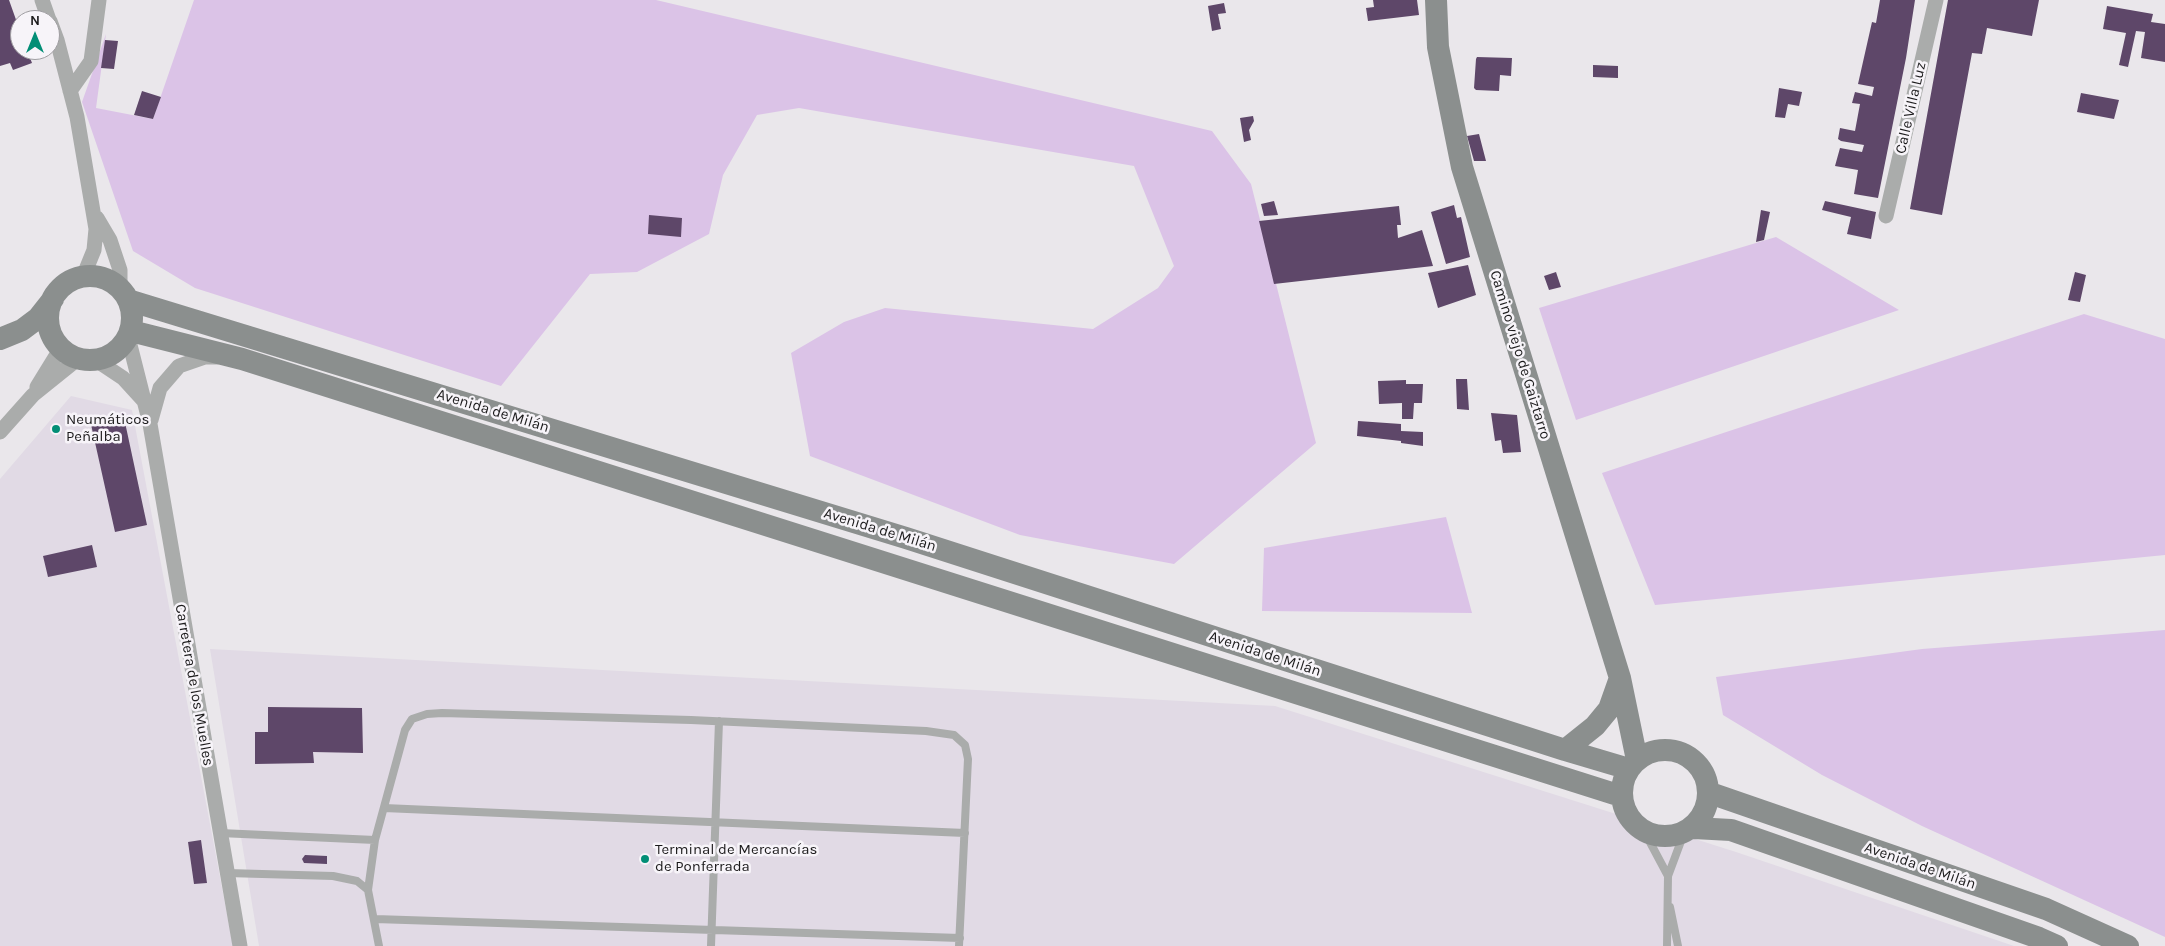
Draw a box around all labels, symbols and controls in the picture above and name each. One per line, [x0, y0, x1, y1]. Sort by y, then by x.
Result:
north arrow [10, 10, 60, 60]
text: N [30, 12, 40, 29]
street label: Calle Villa Luz [1892, 60, 1930, 156]
street label: Camino viejo de Gaiztarro [1486, 268, 1554, 442]
street label: Avenida de Milán [435, 385, 551, 437]
place label: Neumáticos Peñalba [66, 411, 149, 446]
marker: Neumáticos Peñalba [50, 423, 62, 435]
street label: Avenida de Milán [822, 504, 938, 556]
street label: Carretera de los Muelles [171, 603, 217, 767]
street label: Avenida de Milán [1207, 627, 1323, 681]
street label: Avenida de Milán [1862, 839, 1978, 893]
place label: Terminal de Mercancías de Ponferrada [655, 841, 817, 876]
marker: Terminal de Mercancías de Ponferrada [639, 853, 651, 865]

